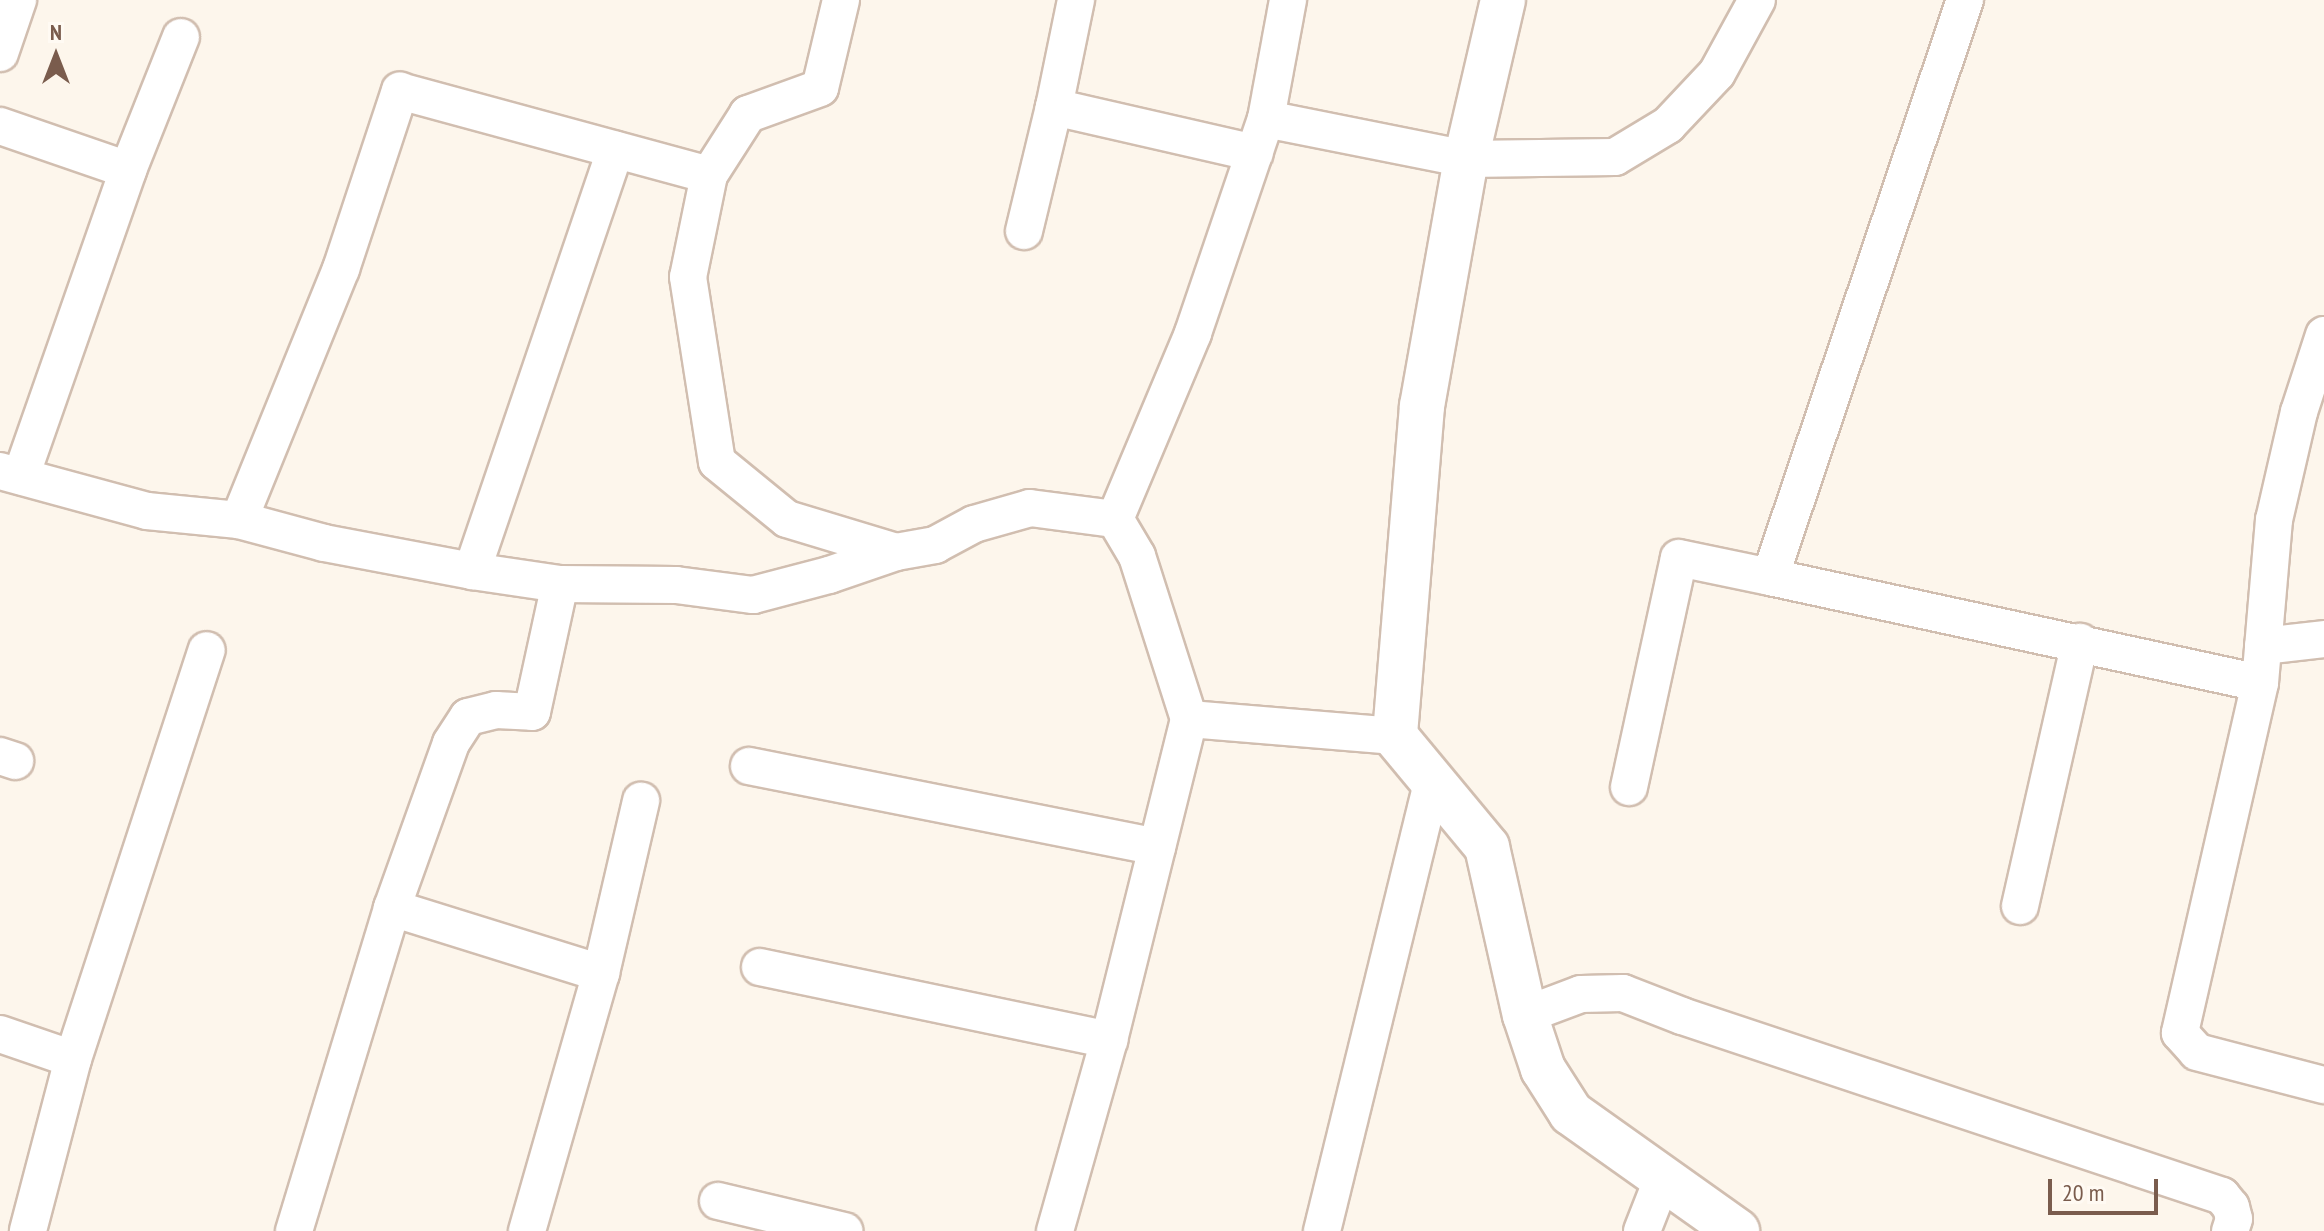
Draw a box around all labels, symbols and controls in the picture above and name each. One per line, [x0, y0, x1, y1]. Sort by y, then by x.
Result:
north arrow [16, 16, 96, 96]
text: N [50, 18, 62, 46]
scale bar [2052, 1163, 2162, 1213]
text: 20 m [2062, 1177, 2104, 1208]

